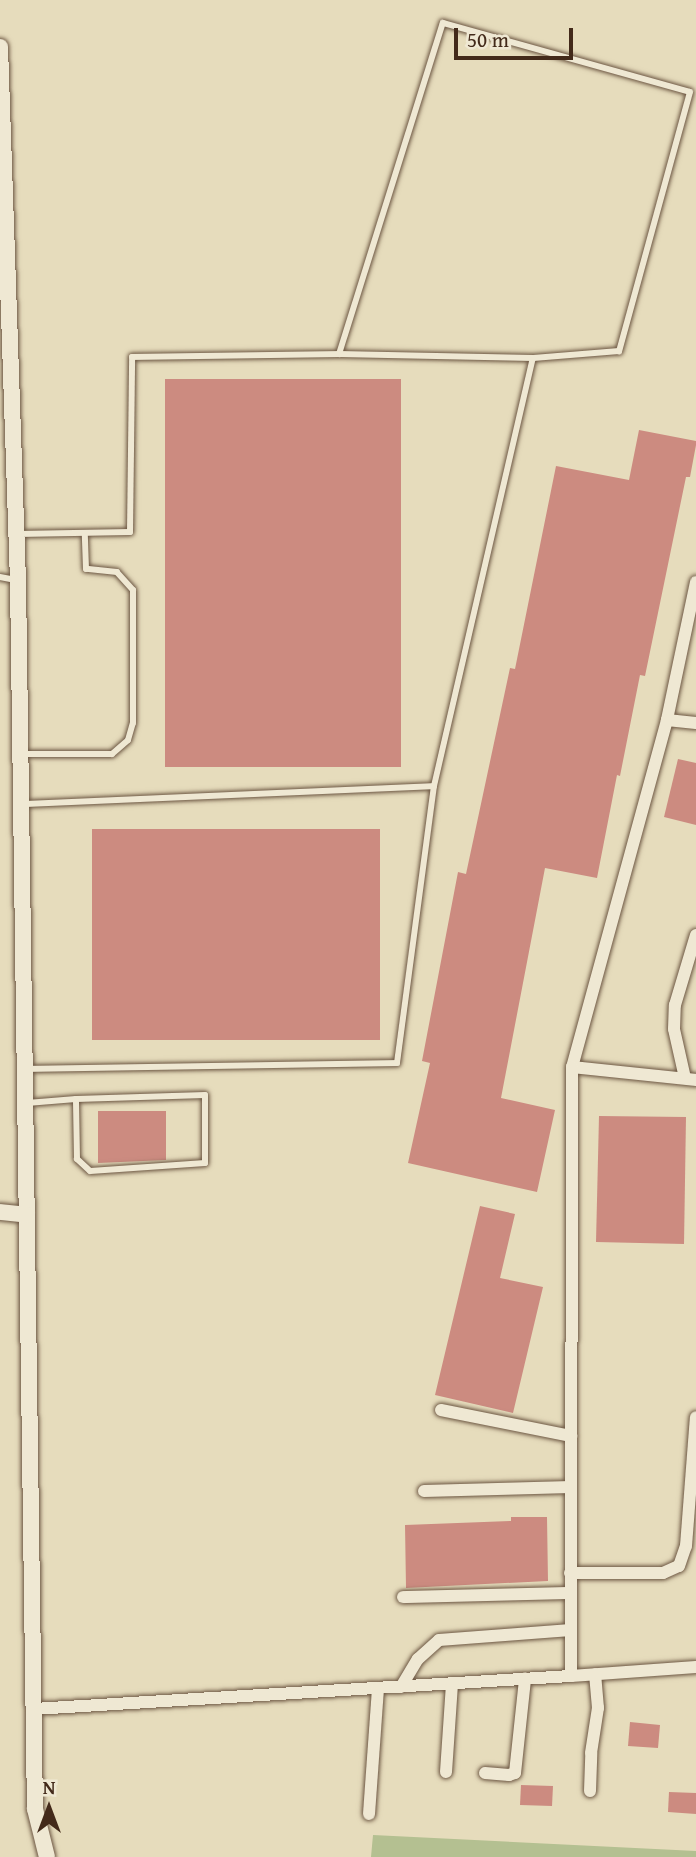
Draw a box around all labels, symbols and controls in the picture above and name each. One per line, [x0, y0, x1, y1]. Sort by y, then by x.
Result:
scale bar [458, 14, 577, 58]
text: 50 m [467, 24, 509, 55]
north arrow [14, 1773, 84, 1843]
text: N [43, 1773, 55, 1801]

